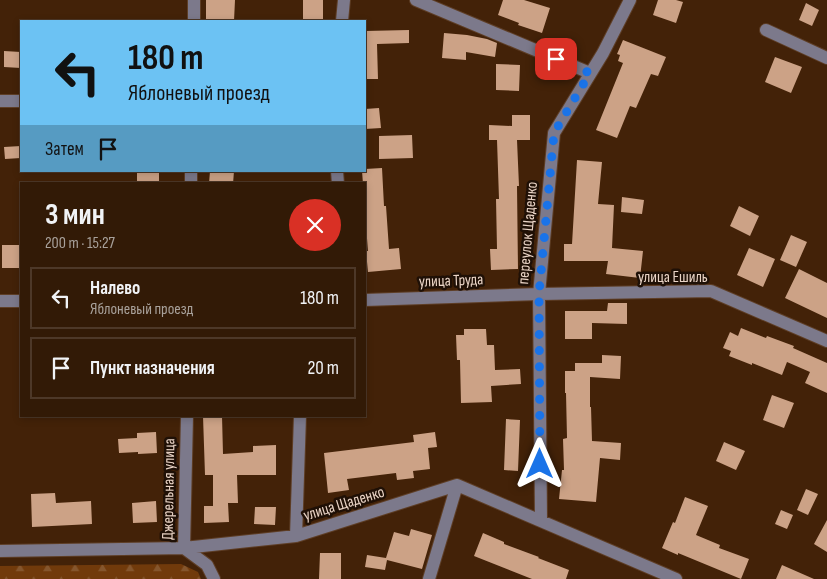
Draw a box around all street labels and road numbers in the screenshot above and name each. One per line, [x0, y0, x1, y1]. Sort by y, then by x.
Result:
street label: переулок Щаденко [514, 181, 542, 285]
street label: улица Ешиль [638, 268, 708, 287]
street label: улица Труда [419, 270, 483, 292]
street label: Джерельная улица [159, 438, 179, 540]
street label: улица Щаденко [301, 483, 387, 525]

